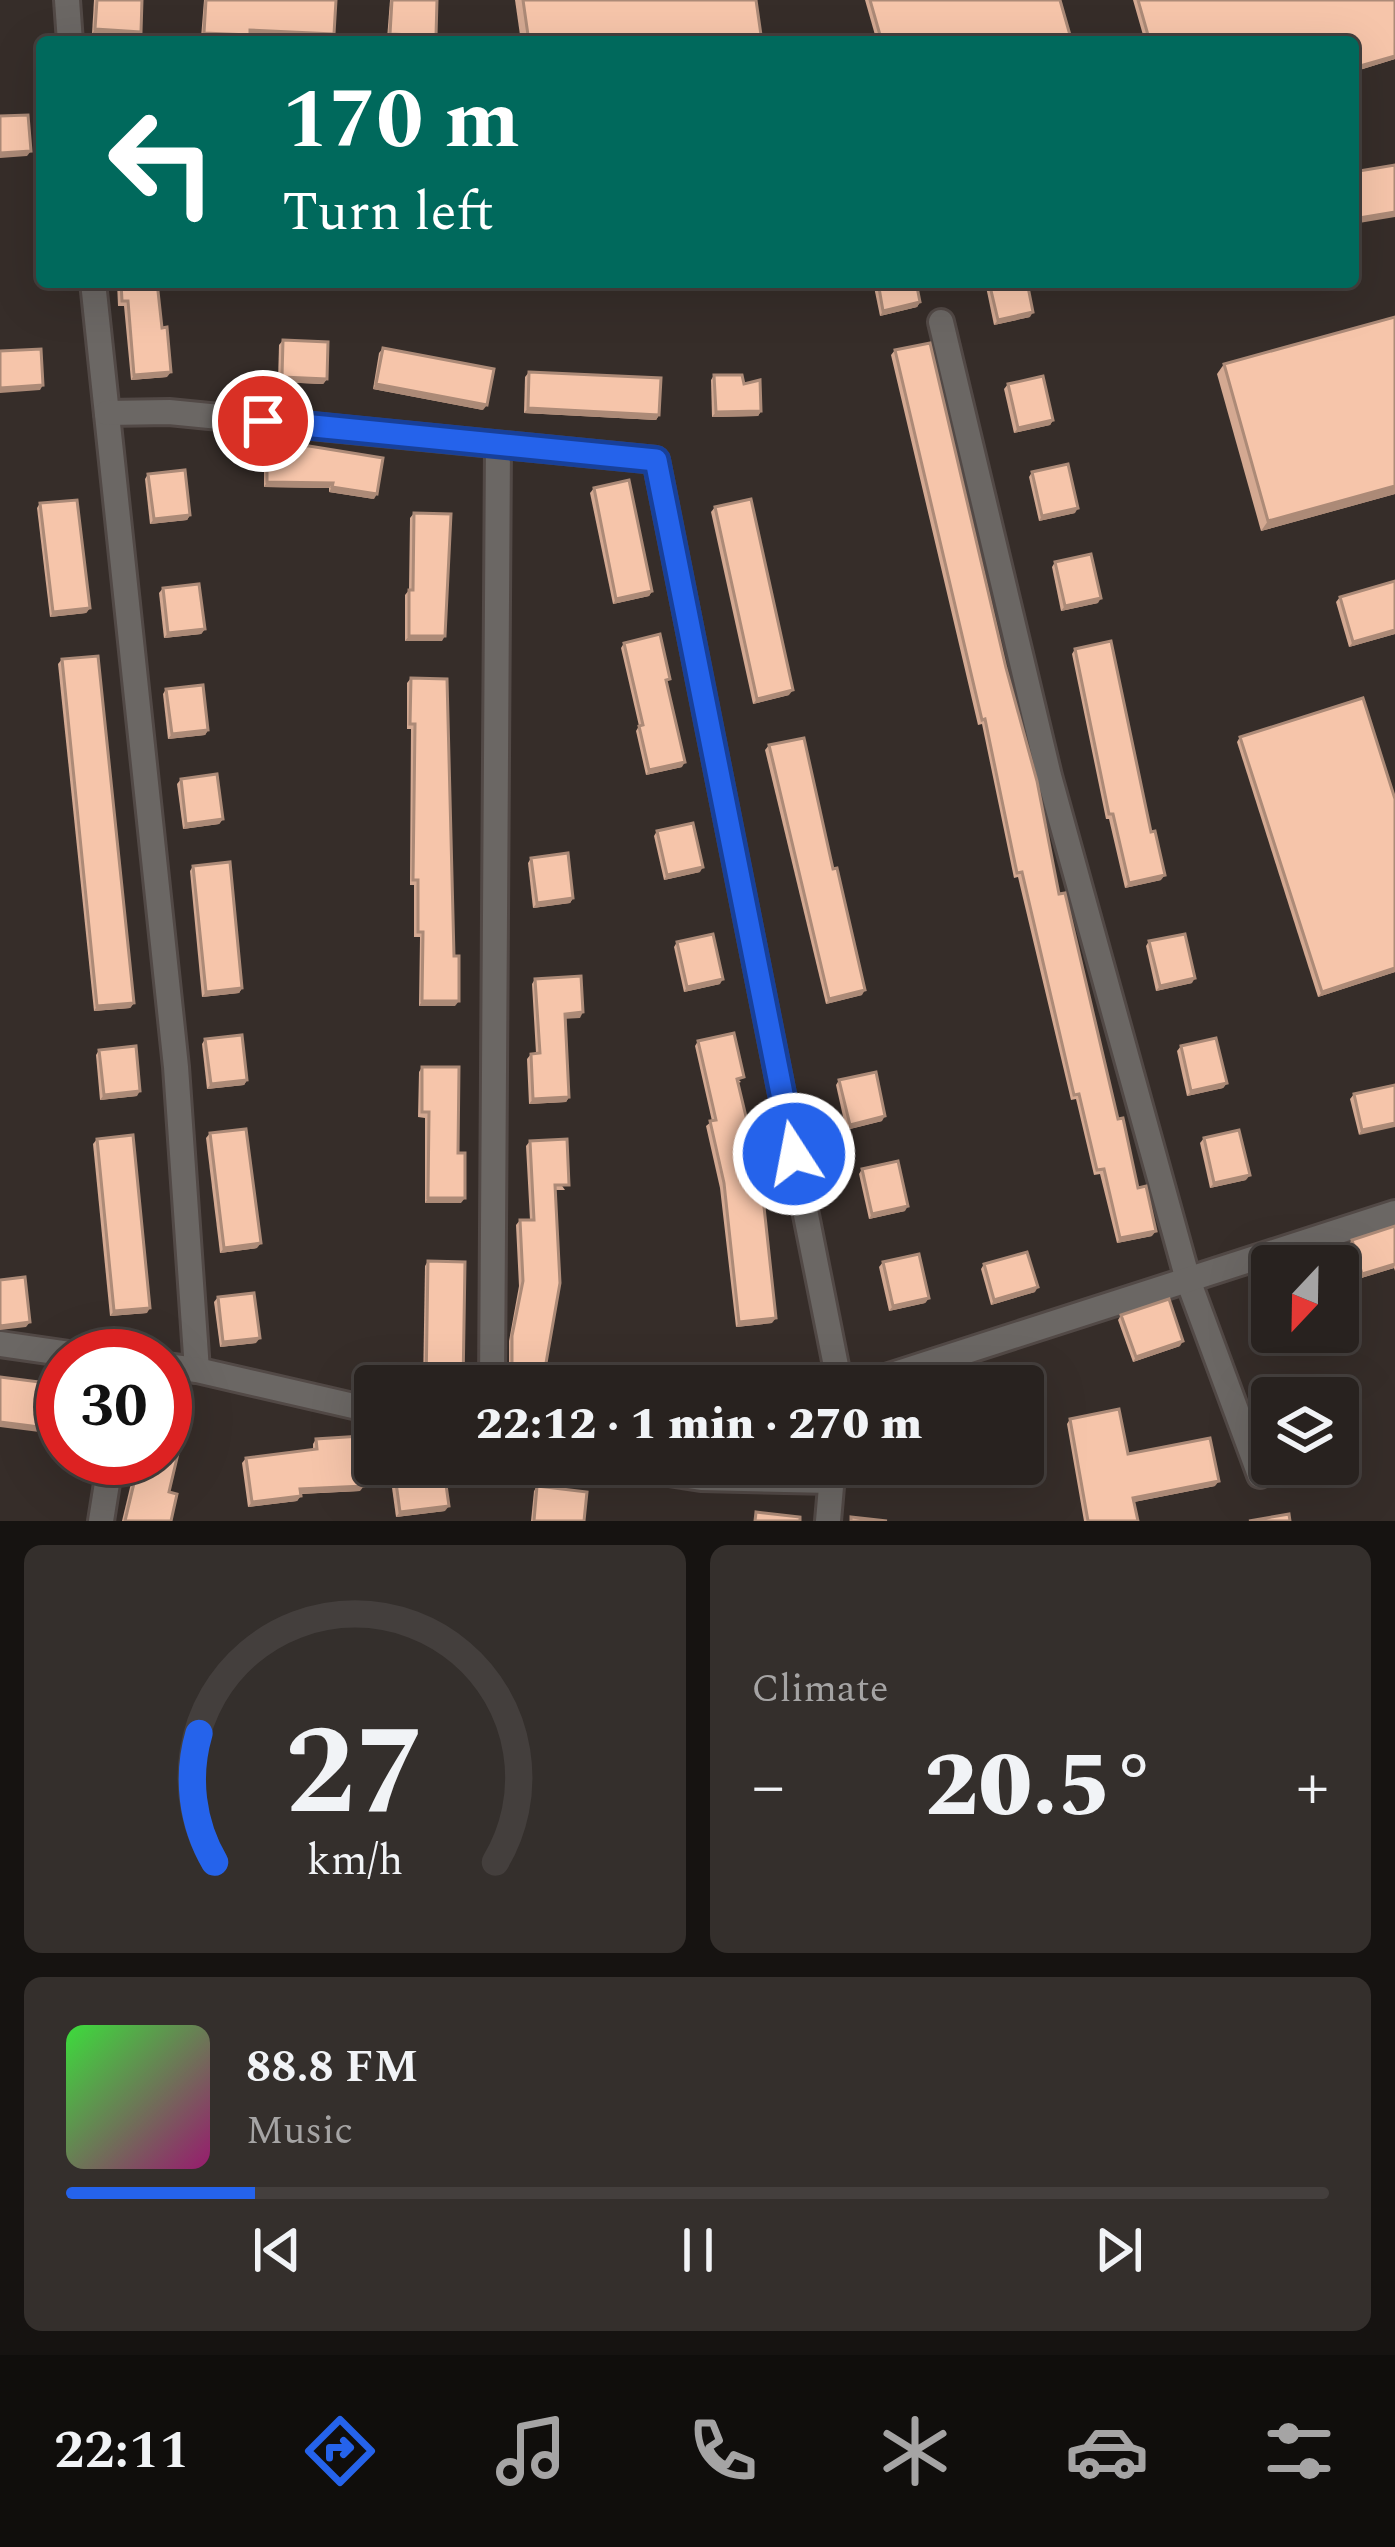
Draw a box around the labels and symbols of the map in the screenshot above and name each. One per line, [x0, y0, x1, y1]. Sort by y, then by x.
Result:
pin [212, 370, 314, 472]
position arrow [731, 1091, 857, 1217]
north arrow [1251, 1245, 1359, 1353]
speed limit sign: 30 [36, 1329, 192, 1485]

